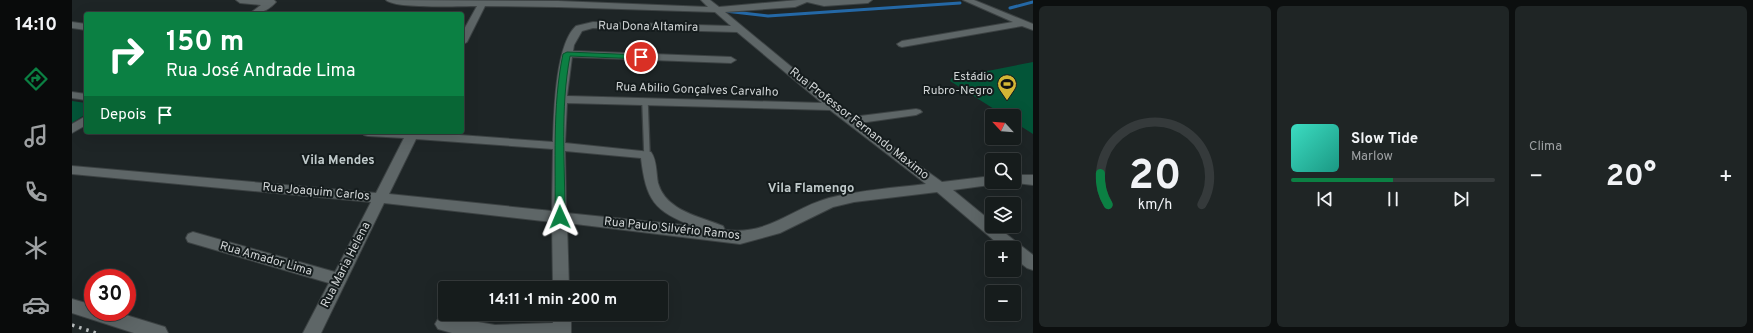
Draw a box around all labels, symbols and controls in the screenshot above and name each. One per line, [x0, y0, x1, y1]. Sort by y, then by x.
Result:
text: 14:10 [15, 14, 57, 37]
street label: Rua Dona Altamira [598, 18, 698, 36]
text: 150 m [166, 25, 244, 61]
icon: right [100, 28, 152, 80]
pin [624, 40, 658, 74]
icon: arrive [630, 46, 652, 68]
text: Rua José Andrade Lima [166, 60, 355, 83]
street label: Rua Professor Fernando Maximo [786, 64, 932, 184]
icon: directions [22, 65, 50, 93]
place label: Estádio Rubro-Negro [923, 69, 993, 99]
sports icon: Estádio Rubro-Negro [996, 73, 1018, 101]
street label: Rua Abilio Gonçalves Carvalho [615, 79, 779, 101]
icon: arrive [154, 104, 176, 126]
text: Depois [100, 106, 146, 125]
north arrow [985, 109, 1021, 145]
map controls [985, 109, 1021, 321]
icon: music [22, 122, 50, 150]
text: Slow Tide [1351, 130, 1418, 149]
text: Clima [1529, 139, 1562, 155]
text: Marlow [1351, 149, 1393, 165]
text: 20 [1129, 150, 1181, 203]
district label: Vila Mendes [301, 153, 375, 169]
button: search [985, 153, 1021, 189]
text: 20° [1606, 159, 1656, 196]
text: − [1529, 164, 1543, 191]
text: + [1719, 164, 1733, 191]
icon: phone [22, 178, 50, 206]
street label: Rua Joaquim Carlos [262, 179, 370, 205]
district label: Vila Flamengo [768, 181, 854, 197]
icon: previous [1314, 188, 1336, 210]
icon: pause [1382, 188, 1404, 210]
icon: next [1450, 188, 1472, 210]
text: km/h [1138, 195, 1172, 213]
position arrow [539, 196, 581, 238]
button: layers [985, 197, 1021, 233]
street label: Rua Paulo Silvério Ramos [603, 214, 741, 244]
street label: Rua Maria Helena [318, 219, 374, 311]
icon: climate [22, 234, 50, 262]
street label: Rua Amador Lima [218, 238, 314, 280]
button: + [985, 241, 1021, 277]
speed limit sign: 30 [84, 269, 136, 321]
button: − [985, 285, 1021, 321]
icon: car [22, 291, 50, 319]
text: 14:11 · 1 min · 200 m [489, 291, 617, 310]

